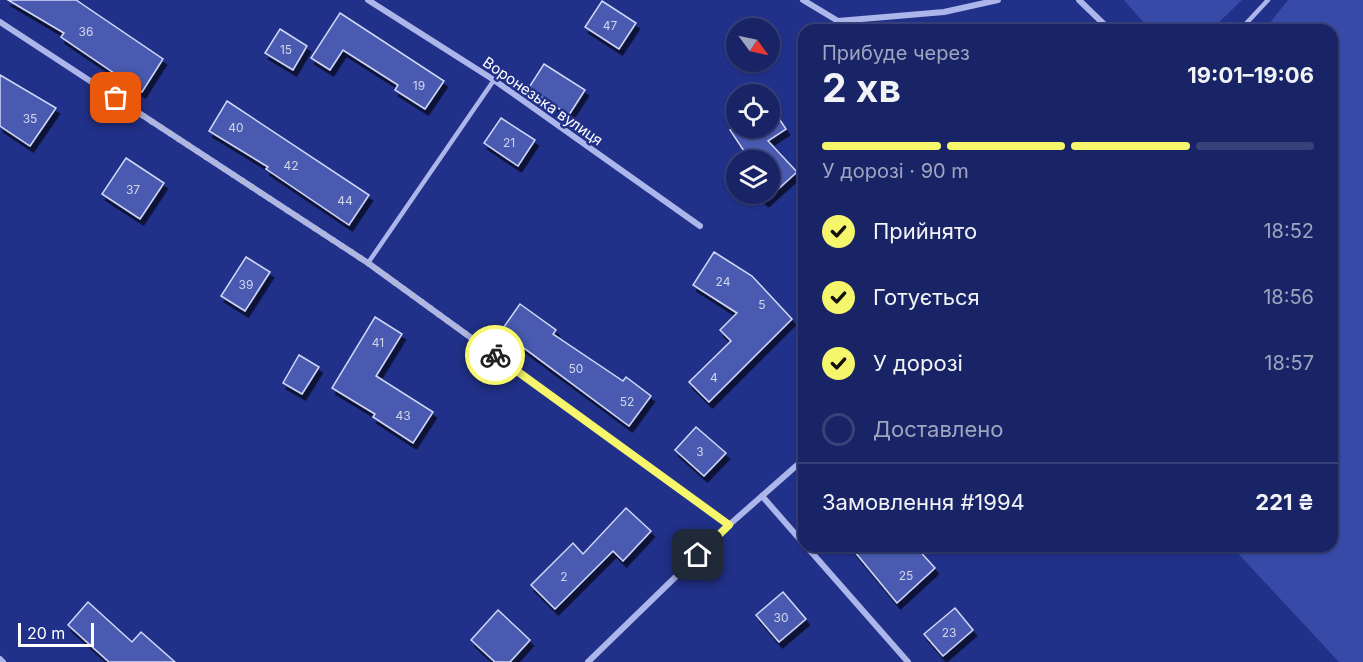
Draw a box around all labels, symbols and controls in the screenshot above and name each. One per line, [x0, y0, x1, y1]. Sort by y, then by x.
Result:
house number: 47 [603, 18, 617, 33]
north arrow [726, 18, 780, 72]
map controls [726, 18, 780, 204]
house number: 36 [79, 24, 93, 39]
text: Прибуде через [822, 41, 970, 65]
house number: 15 [280, 42, 292, 57]
street label: Воронезька вулиця [479, 52, 607, 150]
text: 19:01–19:06 [1187, 62, 1314, 88]
text: 2 хв [822, 64, 901, 111]
pin [90, 72, 141, 123]
house number: 19 [413, 78, 425, 93]
icon: bag [99, 81, 132, 114]
button: locate [726, 84, 780, 138]
house number: 35 [23, 111, 37, 126]
house number: 40 [228, 120, 244, 135]
house number: 21 [503, 135, 515, 150]
button: layers [726, 150, 780, 204]
house number: 42 [283, 158, 299, 173]
text: У дорозі · 90 m [822, 159, 969, 183]
house number: 37 [126, 182, 140, 197]
house number: 44 [337, 193, 353, 208]
icon: check [822, 215, 855, 248]
text: Прийнято [873, 218, 977, 244]
text: 18:52 [1263, 219, 1314, 243]
house number: 24 [716, 274, 731, 289]
house number: 39 [239, 277, 253, 292]
icon: check [822, 281, 855, 314]
text: Готується [873, 284, 980, 310]
text: 18:56 [1263, 285, 1314, 309]
house number: 5 [758, 297, 766, 312]
courier [465, 325, 525, 385]
house number: 41 [372, 335, 384, 350]
icon: bike [479, 339, 512, 372]
icon: check [822, 347, 855, 380]
text: У дорозі [873, 350, 963, 376]
text: 18:57 [1264, 351, 1314, 375]
house number: 50 [569, 361, 583, 376]
house number: 4 [710, 370, 718, 385]
house number: 52 [620, 394, 634, 409]
house number: 43 [395, 408, 411, 423]
text: Доставлено [873, 416, 1004, 442]
house number: 3 [696, 444, 704, 459]
text: Замовлення #1994 [822, 489, 1025, 515]
text: 221 ₴ [1255, 489, 1314, 515]
pin [672, 529, 723, 580]
icon: home [681, 538, 714, 571]
house number: 25 [899, 568, 913, 583]
house number: 2 [560, 569, 568, 584]
house number: 30 [774, 610, 788, 625]
scale bar [18, 620, 94, 648]
text: 20 m [27, 623, 65, 643]
house number: 23 [942, 625, 956, 640]

